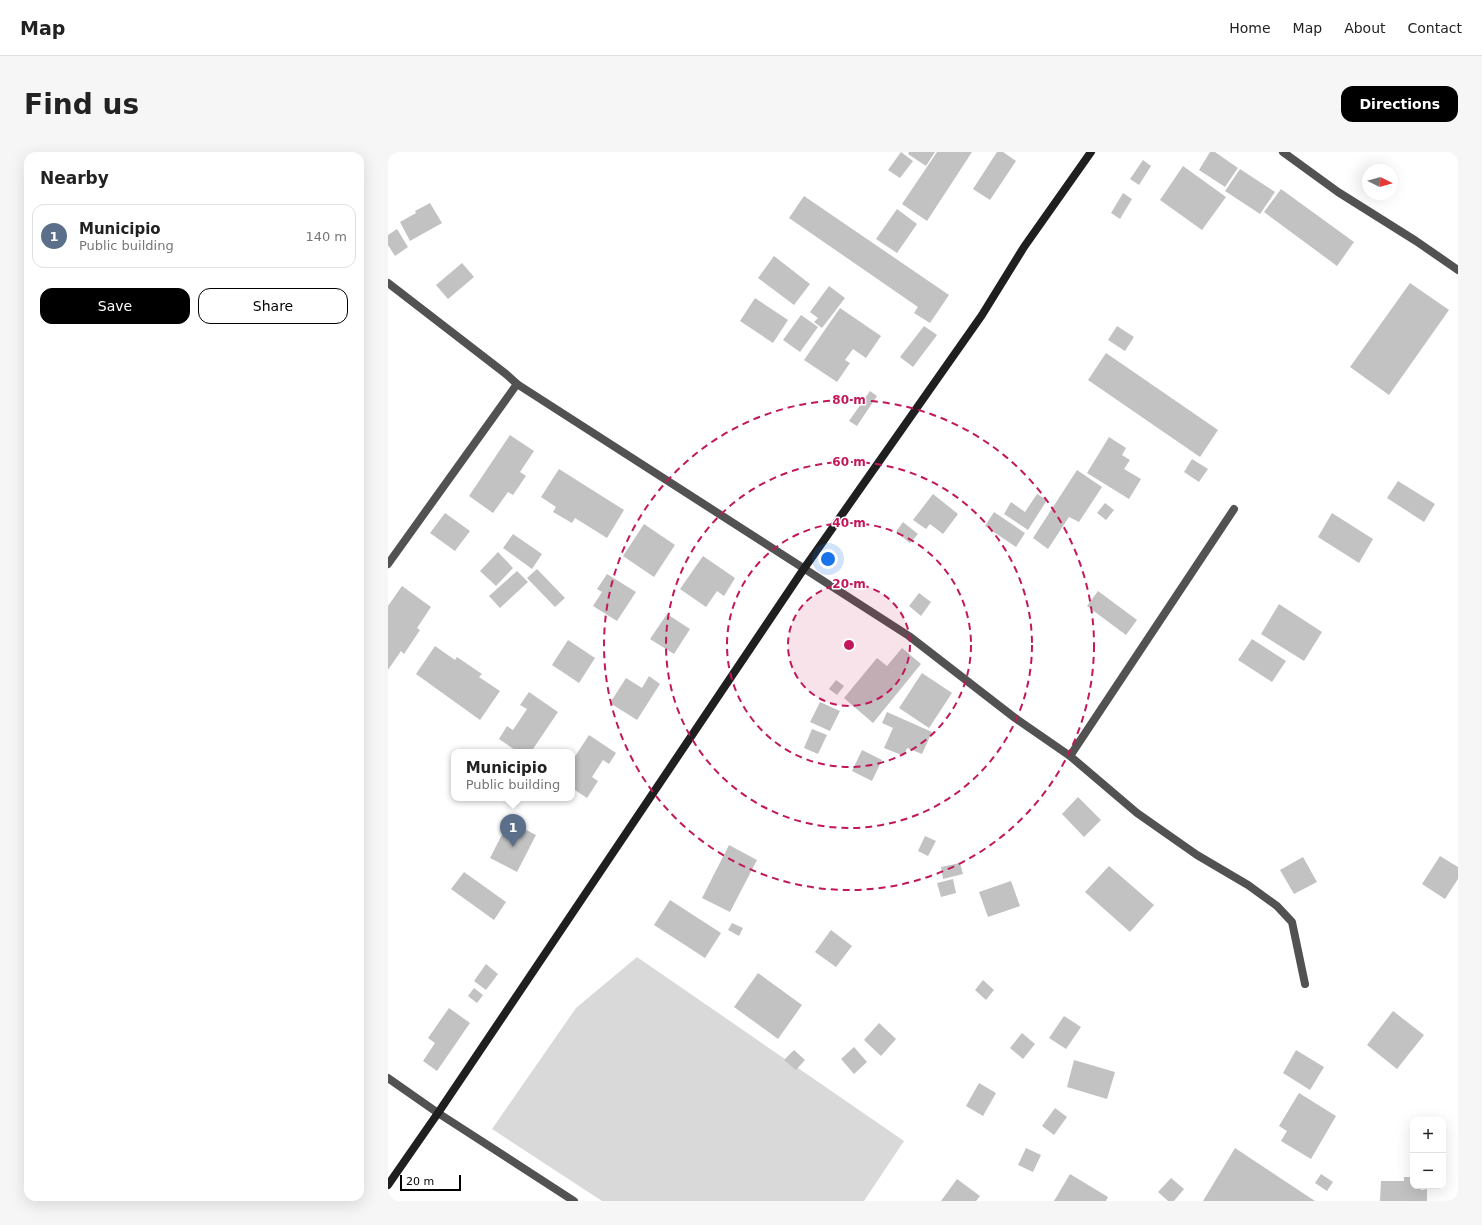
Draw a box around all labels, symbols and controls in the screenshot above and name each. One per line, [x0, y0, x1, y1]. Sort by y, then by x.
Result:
text: Map [20, 17, 65, 39]
text: Home [1229, 20, 1271, 36]
text: Map [1293, 20, 1322, 36]
text: About [1344, 20, 1386, 36]
text: Contact [1408, 20, 1462, 36]
button: Directions [1341, 86, 1458, 122]
text: Find us [24, 88, 139, 121]
north arrow [1362, 164, 1398, 200]
text: Nearby [40, 168, 109, 188]
text: Municipio [79, 220, 161, 238]
text: 1 [49, 229, 59, 244]
text: 140 m [305, 229, 347, 244]
text: Public building [79, 238, 174, 253]
button: Save [40, 288, 190, 324]
button: Share [198, 288, 348, 324]
text: 80 m [832, 393, 866, 407]
text: 60 m [832, 455, 866, 469]
text: 40 m [832, 516, 866, 530]
your location [818, 549, 838, 569]
text: 20 m [832, 577, 866, 591]
centre of rings [842, 638, 856, 652]
popup [451, 749, 575, 801]
text: Municipio [466, 759, 547, 777]
text: Public building [466, 777, 560, 792]
pin: 1 [500, 814, 526, 847]
map controls [1410, 1117, 1446, 1189]
button: + [1410, 1117, 1446, 1153]
button: − [1410, 1153, 1446, 1189]
scale bar [400, 1173, 461, 1192]
text: 20 m [406, 1175, 434, 1188]

